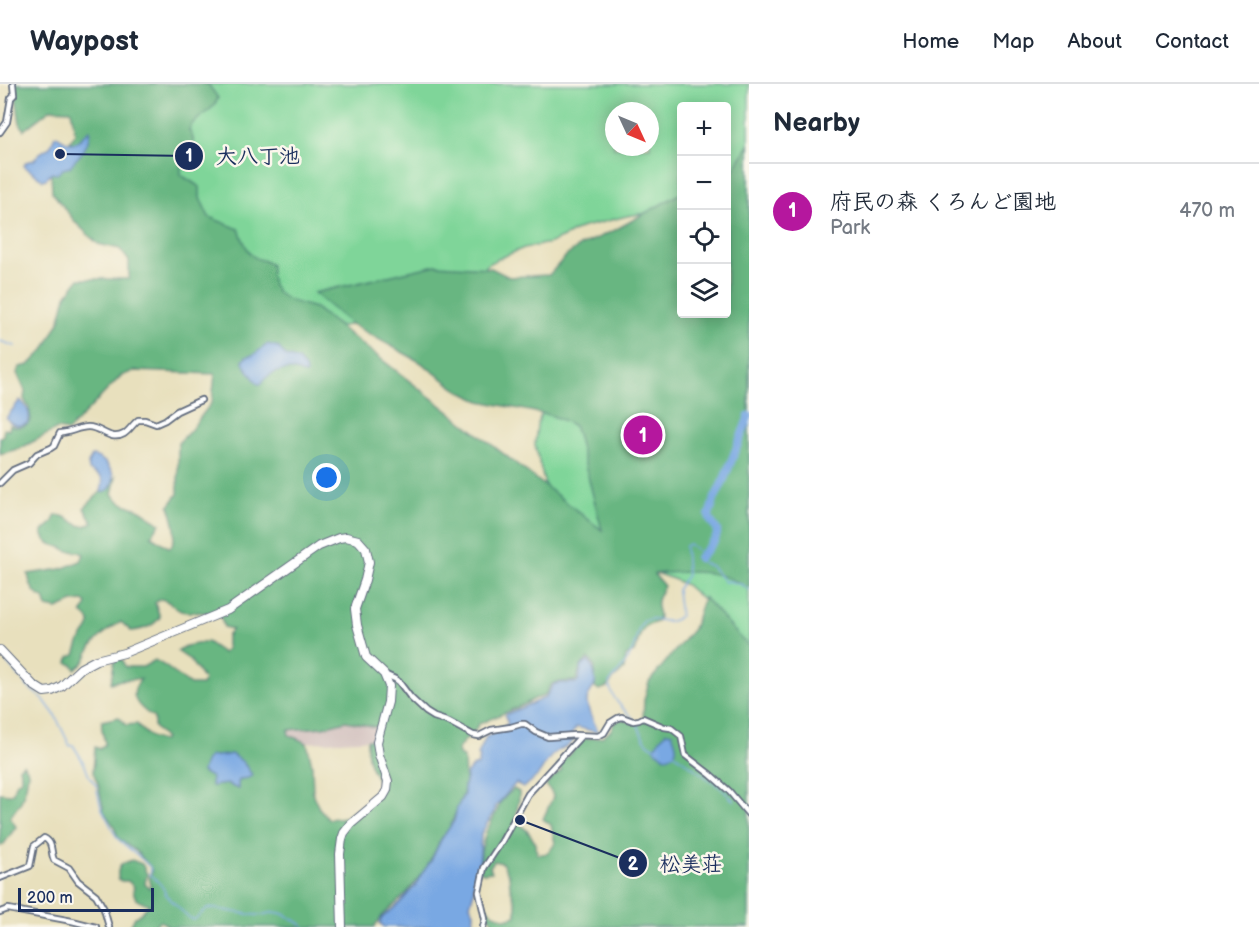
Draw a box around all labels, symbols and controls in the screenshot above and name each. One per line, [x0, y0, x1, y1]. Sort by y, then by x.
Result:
text: Waypost [30, 25, 139, 58]
text: Home [902, 29, 959, 54]
text: Map [992, 29, 1034, 54]
text: About [1067, 29, 1122, 54]
text: Contact [1155, 29, 1229, 54]
north arrow [605, 102, 659, 156]
map controls [677, 102, 731, 318]
button: + [677, 102, 731, 156]
text: Nearby [773, 108, 860, 139]
callout: 大八丁池 [174, 136, 312, 175]
text: 大八丁池 [216, 144, 300, 169]
text: 1 [185, 146, 193, 167]
button: − [677, 156, 731, 210]
text: 府民の森 くろんど園地 [830, 189, 1056, 216]
text: 1 [788, 199, 797, 223]
text: 470 m [1179, 199, 1235, 223]
button: locate [677, 210, 731, 264]
text: Park [830, 216, 870, 240]
button: layers [677, 264, 731, 318]
pin: 1 [624, 412, 662, 458]
your location [312, 463, 341, 492]
callout: 松美荘 [618, 844, 735, 883]
text: 松美荘 [660, 852, 723, 877]
text: 2 [628, 854, 639, 875]
scale bar [18, 885, 154, 912]
text: 200 m [27, 889, 73, 908]

